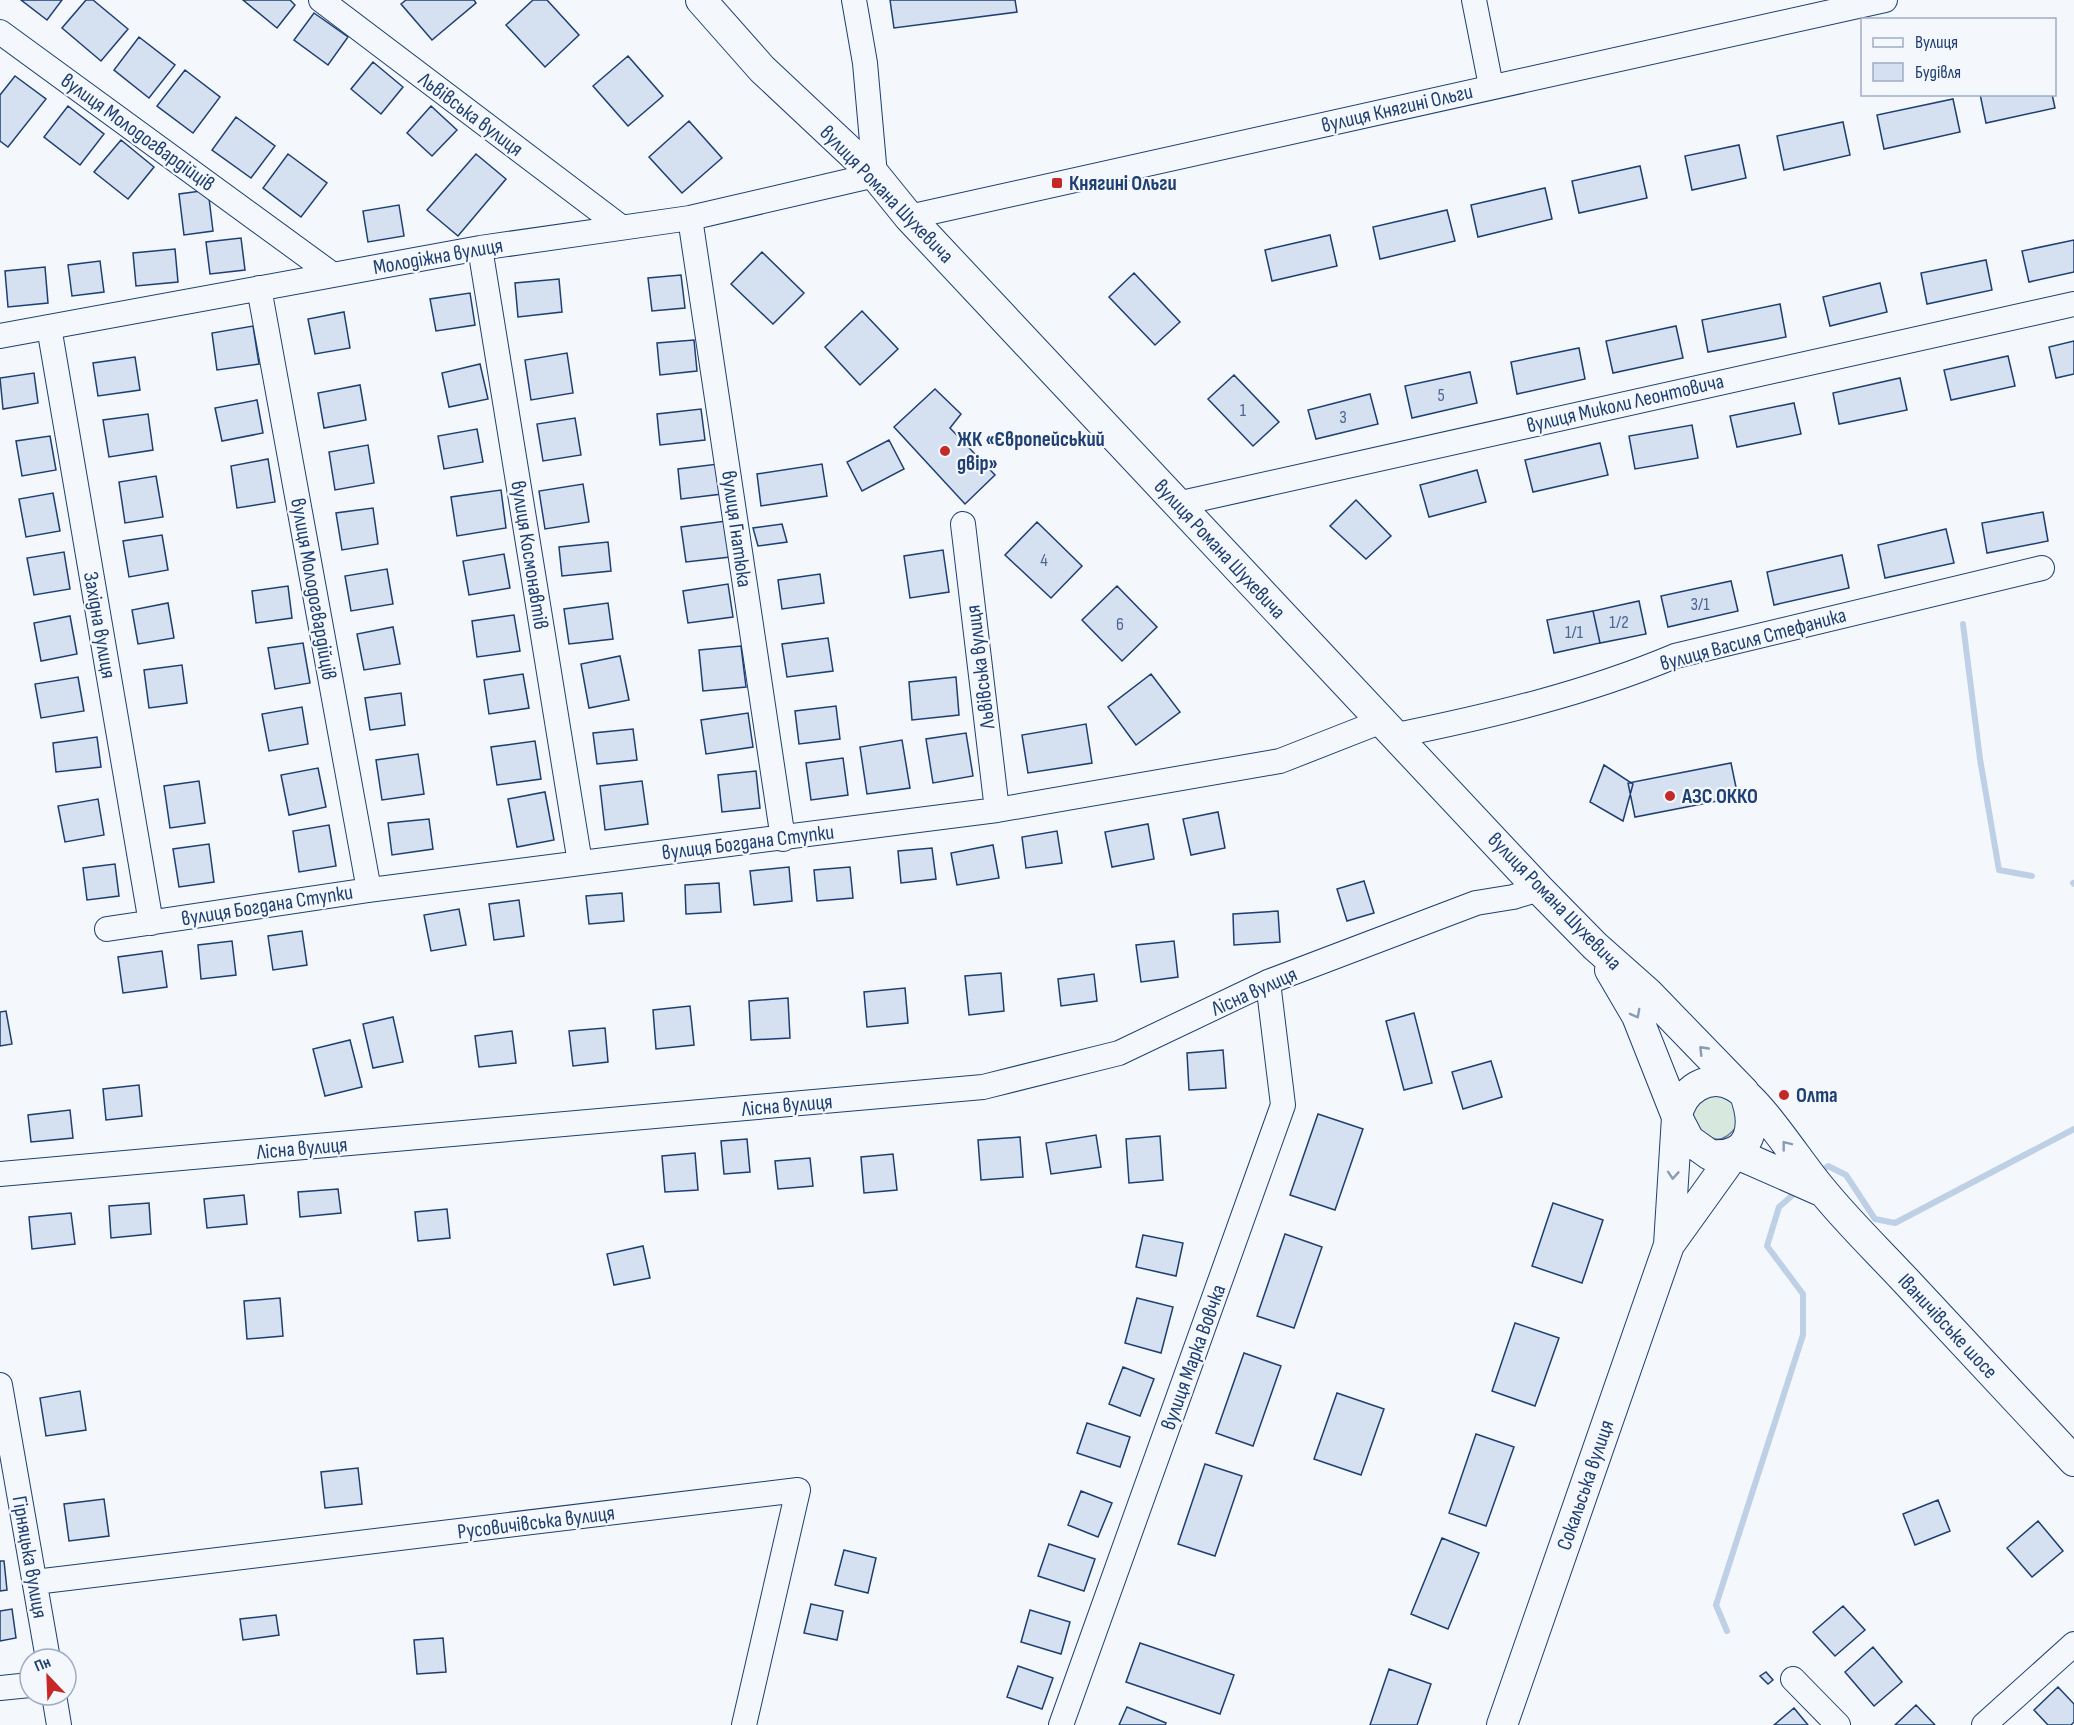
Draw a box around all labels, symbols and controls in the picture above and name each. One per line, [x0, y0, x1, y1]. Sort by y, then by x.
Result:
legend [1861, 18, 2056, 96]
text: Вулиця [1915, 32, 1958, 53]
text: Будівля [1915, 62, 1961, 83]
street label: Львівська вулиця [413, 66, 528, 162]
street label: вулиця Молодогвардійців [56, 68, 220, 197]
street label: вулиця Княгині Ольги [1319, 79, 1475, 138]
street label: вулиця Романа Шухевича [815, 120, 959, 268]
place label: Княгині Ольги [1069, 171, 1177, 196]
marker: Княгині Ольги [1050, 176, 1064, 190]
street label: Молодіжна вулиця [371, 233, 505, 280]
street label: вулиця Миколи Леонтовича [1524, 369, 1726, 438]
house number: 5 [1437, 385, 1445, 406]
house number: 1 [1240, 400, 1247, 421]
house number: 3 [1339, 407, 1347, 428]
place label: ЖК «Європейський двір» [957, 427, 1105, 476]
marker: ЖК «Європейський двір» [938, 444, 952, 458]
street label: вулиця Гнатюка [716, 469, 757, 589]
street label: вулиця Романа Шухевича [1149, 474, 1291, 624]
street label: вулиця Космонавтів [505, 479, 554, 631]
street label: вулиця Молодогвардійців [285, 496, 342, 682]
house number: 4 [1040, 550, 1048, 571]
street label: Західна вулиця [78, 570, 121, 680]
house number: 3/1 [1690, 594, 1710, 615]
street label: вулиця Василя Стефаника [1657, 603, 1849, 676]
street label: Львівська вулиця [961, 604, 1001, 731]
house number: 1/2 [1609, 612, 1629, 633]
house number: 6 [1116, 614, 1124, 635]
house number: 1/1 [1565, 622, 1584, 643]
place label: АЗС ОККО [1681, 784, 1758, 809]
marker: АЗС ОККО [1663, 789, 1677, 803]
street label: вулиця Богдана Ступки [661, 820, 836, 865]
street label: вулиця Романа Шухевича [1483, 827, 1627, 975]
street label: вулиця Богдана Ступки [180, 880, 355, 931]
street label: Лісна вулиця [1207, 962, 1301, 1022]
one-way arrow [1629, 1008, 1640, 1019]
one-way arrow [1700, 1047, 1711, 1058]
place label: Олта [1796, 1083, 1838, 1108]
marker: Олта [1777, 1088, 1791, 1102]
street label: Лісна вулиця [740, 1089, 834, 1122]
street label: Лісна вулиця [255, 1132, 349, 1165]
one-way arrow [1782, 1140, 1793, 1151]
one-way arrow [1667, 1170, 1680, 1179]
street label: Іваничівське шосе [1893, 1269, 2003, 1384]
street label: вулиця Марка Вовчка [1156, 1281, 1231, 1433]
street label: Сокальська вулиця [1552, 1417, 1619, 1553]
street label: Гірняцька вулиця [6, 1494, 53, 1620]
street label: Русовичівська вулиця [456, 1500, 616, 1545]
north arrow [18, 1647, 78, 1707]
text: Пн [32, 1653, 54, 1676]

